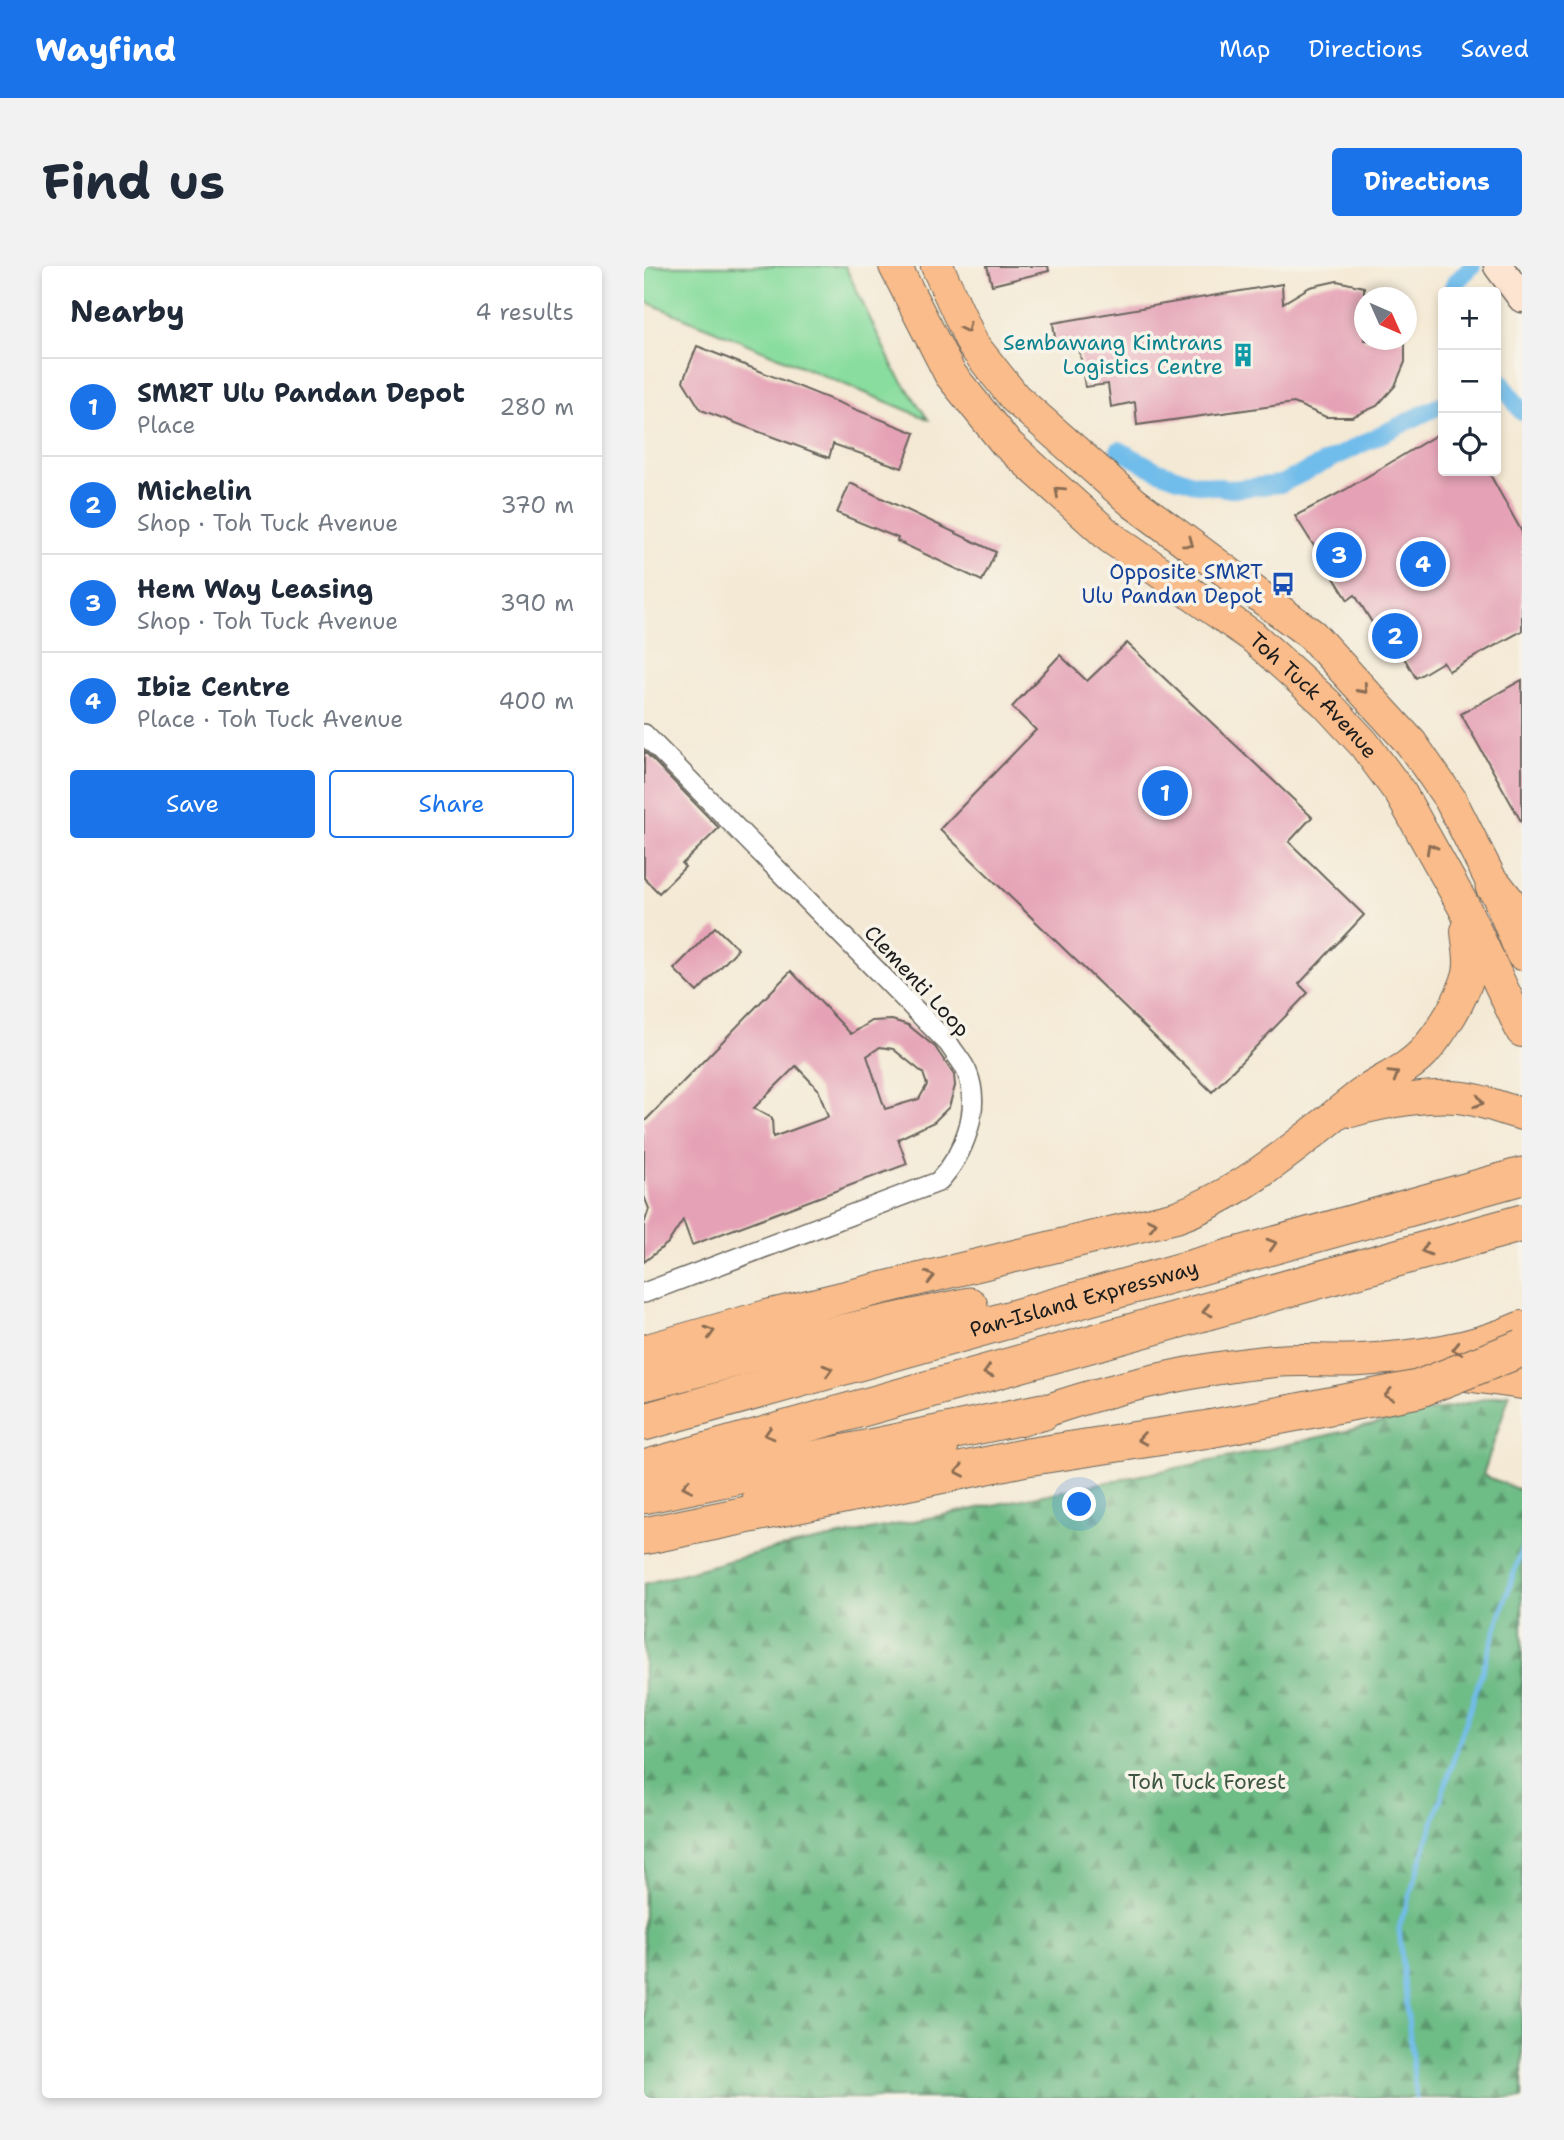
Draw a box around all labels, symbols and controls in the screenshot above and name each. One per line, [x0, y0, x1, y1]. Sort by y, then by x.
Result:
text: Wayfind [35, 27, 176, 72]
text: Map [1219, 33, 1270, 65]
text: Directions [1308, 33, 1423, 65]
text: Saved [1461, 33, 1529, 65]
button: Directions [1332, 148, 1522, 216]
text: Find us [42, 149, 225, 215]
north arrow [1354, 287, 1417, 350]
map controls [1438, 287, 1501, 476]
button: + [1438, 287, 1501, 350]
text: Nearby [70, 291, 185, 332]
text: 4 results [475, 297, 574, 327]
one-way arrow [958, 321, 972, 333]
place label: Sembawang Kimtrans Logistics Centre [1003, 329, 1223, 381]
building icon: Sembawang Kimtrans Logistics Centre [1229, 341, 1257, 369]
button: − [1438, 350, 1501, 413]
text: SMRT Ulu Pandan Depot [137, 375, 465, 410]
text: 1 [88, 392, 98, 422]
text: 280 m [499, 392, 574, 422]
text: Place [137, 410, 196, 440]
button: locate [1438, 413, 1501, 476]
text: Michelin [137, 473, 252, 508]
one-way arrow [1054, 487, 1067, 500]
text: 2 [85, 490, 101, 520]
text: 370 m [501, 490, 574, 520]
text: Shop · Toh Tuck Avenue [137, 508, 398, 538]
pin: 3 [1316, 529, 1362, 581]
one-way arrow [1181, 535, 1194, 548]
pin: 4 [1400, 538, 1446, 590]
place label: Opposite SMRT Ulu Pandan Depot [1081, 558, 1263, 610]
bus stop icon: Opposite SMRT Ulu Pandan Depot [1269, 570, 1297, 598]
text: Hem Way Leasing [137, 571, 373, 606]
text: 3 [85, 588, 101, 618]
text: 390 m [500, 588, 574, 618]
text: Shop · Toh Tuck Avenue [137, 606, 398, 636]
pin: 2 [1372, 610, 1418, 662]
street label: Toh Tuck Avenue [1243, 626, 1384, 764]
text: Ibiz Centre [137, 669, 290, 704]
one-way arrow [1355, 681, 1367, 694]
text: 4 [85, 686, 101, 716]
text: 400 m [498, 686, 574, 716]
text: Place · Toh Tuck Avenue [137, 704, 403, 734]
pin: 1 [1142, 767, 1188, 819]
button: Save [70, 770, 315, 838]
button: Share [329, 770, 574, 838]
one-way arrow [1426, 842, 1439, 855]
street label: Clementi Loop [858, 919, 976, 1043]
one-way arrow [1387, 1070, 1400, 1083]
one-way arrow [1473, 1094, 1485, 1109]
one-way arrow [1145, 1218, 1157, 1232]
one-way arrow [1266, 1238, 1278, 1253]
one-way arrow [1420, 1242, 1432, 1257]
street label: Pan-Island Expressway [967, 1253, 1202, 1344]
one-way arrow [924, 1271, 936, 1285]
one-way arrow [1201, 1303, 1213, 1318]
one-way arrow [703, 1326, 715, 1341]
one-way arrow [1451, 1340, 1463, 1355]
one-way arrow [821, 1363, 833, 1378]
one-way arrow [982, 1364, 994, 1379]
one-way arrow [1383, 1386, 1395, 1401]
one-way arrow [763, 1425, 775, 1440]
one-way arrow [1136, 1431, 1148, 1446]
one-way arrow [954, 1462, 966, 1477]
one-way arrow [681, 1478, 693, 1493]
your location [1062, 1487, 1096, 1521]
park label: Toh Tuck Forest [1128, 1768, 1286, 1796]

